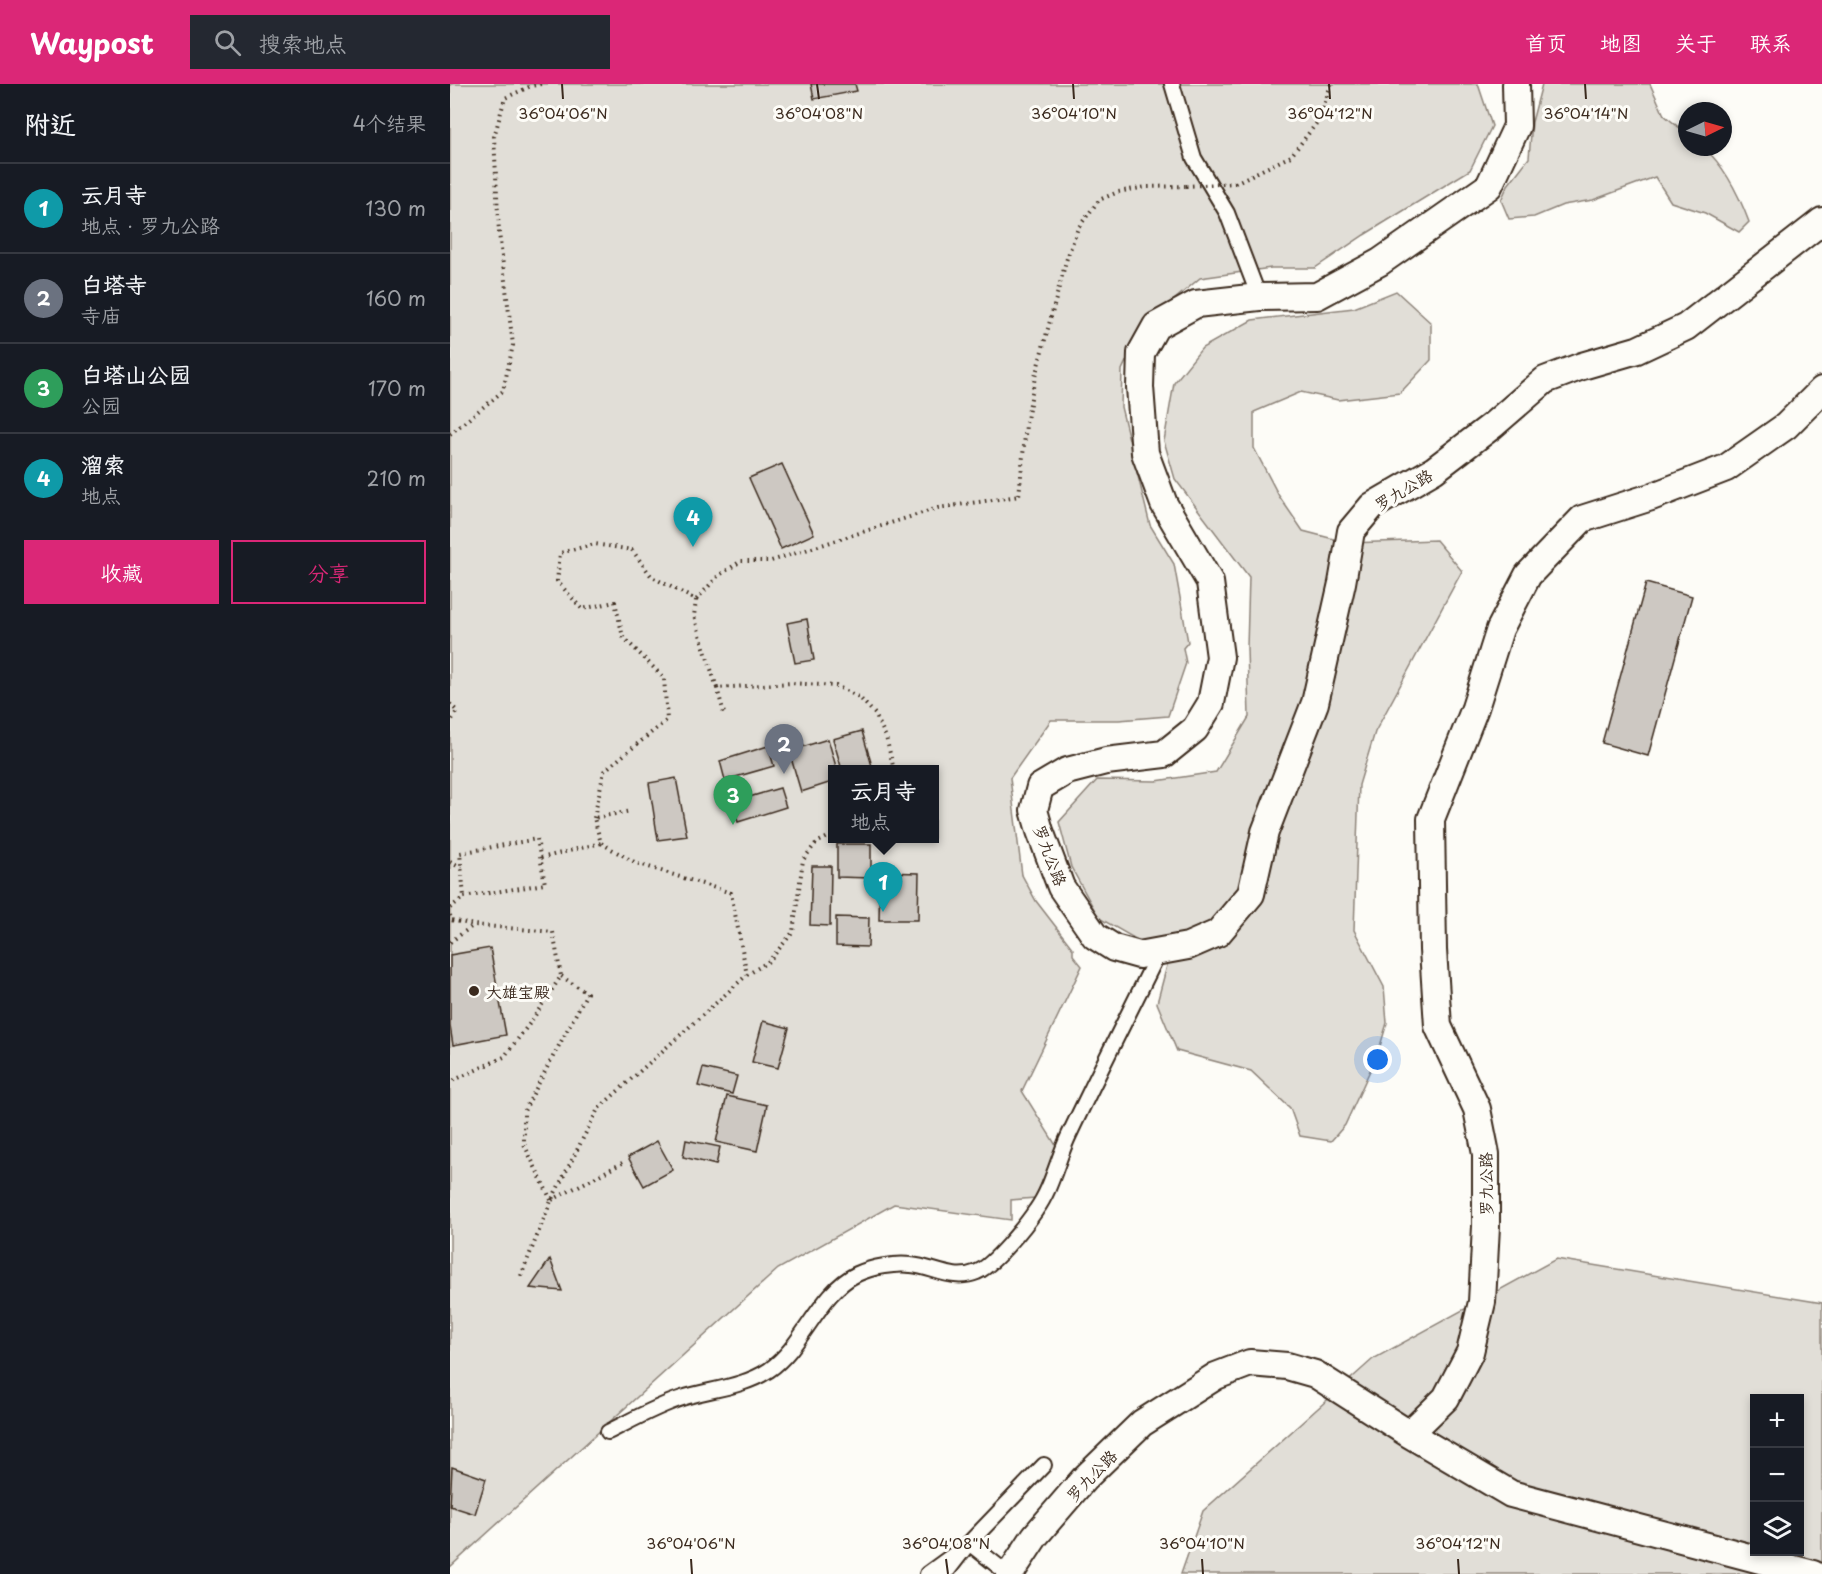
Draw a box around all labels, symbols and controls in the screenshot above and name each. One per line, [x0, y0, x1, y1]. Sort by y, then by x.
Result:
search box [190, 15, 610, 69]
text: Waypost [30, 21, 154, 64]
icon: search [211, 26, 244, 59]
text: 搜索地点 [259, 26, 347, 59]
text: 首页 [1525, 26, 1567, 58]
text: 地图 [1600, 26, 1642, 58]
text: 关于 [1675, 26, 1717, 58]
text: 联系 [1750, 26, 1792, 58]
text: 36°04'06"N [518, 101, 608, 124]
text: 36°04'08"N [775, 101, 863, 124]
text: 36°04'10"N [1031, 101, 1117, 124]
text: 36°04'12"N [1287, 101, 1373, 124]
text: 36°04'14"N [1544, 101, 1628, 124]
north arrow [1678, 102, 1732, 156]
text: 附近 [24, 104, 76, 143]
text: 4个结果 [353, 108, 426, 138]
text: 云月寺 [81, 177, 147, 210]
text: 1 [39, 193, 48, 223]
text: 130 m [366, 193, 426, 223]
text: 地点 · 罗九公路 [81, 210, 220, 240]
text: 白塔寺 [81, 267, 147, 300]
text: 2 [36, 283, 51, 313]
text: 160 m [366, 283, 426, 313]
text: 寺庙 [81, 300, 121, 330]
text: 白塔山公园 [81, 357, 191, 390]
text: 3 [37, 373, 50, 403]
text: 170 m [368, 373, 426, 403]
text: 公园 [81, 390, 121, 420]
text: 溜索 [81, 447, 125, 480]
street label: 罗九公路 [1369, 462, 1437, 516]
text: 4 [37, 463, 50, 493]
text: 210 m [367, 463, 426, 493]
text: 地点 [81, 480, 121, 510]
pin: 4 [674, 498, 712, 547]
button: 收藏 [24, 540, 219, 604]
button: 分享 [231, 540, 426, 604]
pin: 2 [764, 724, 804, 774]
popup [828, 765, 939, 843]
text: 云月寺 [850, 773, 917, 806]
pin: 3 [714, 776, 752, 825]
text: 地点 [850, 806, 890, 836]
street label: 罗九公路 [1028, 821, 1074, 889]
pin: 1 [864, 862, 902, 912]
place label: 大雄宝殿 [486, 979, 550, 1003]
marker: 大雄宝殿 [467, 984, 481, 998]
your location [1363, 1045, 1392, 1074]
street label: 罗九公路 [1472, 1152, 1498, 1216]
map controls [1750, 1394, 1804, 1556]
button: + [1750, 1394, 1804, 1448]
street label: 罗九公路 [1060, 1444, 1122, 1506]
button: − [1750, 1448, 1804, 1502]
button: layers [1750, 1502, 1804, 1556]
text: 36°04'06"N [646, 1531, 736, 1554]
text: 36°04'08"N [902, 1531, 990, 1554]
text: 36°04'10"N [1159, 1531, 1245, 1554]
text: 36°04'12"N [1415, 1531, 1501, 1554]

